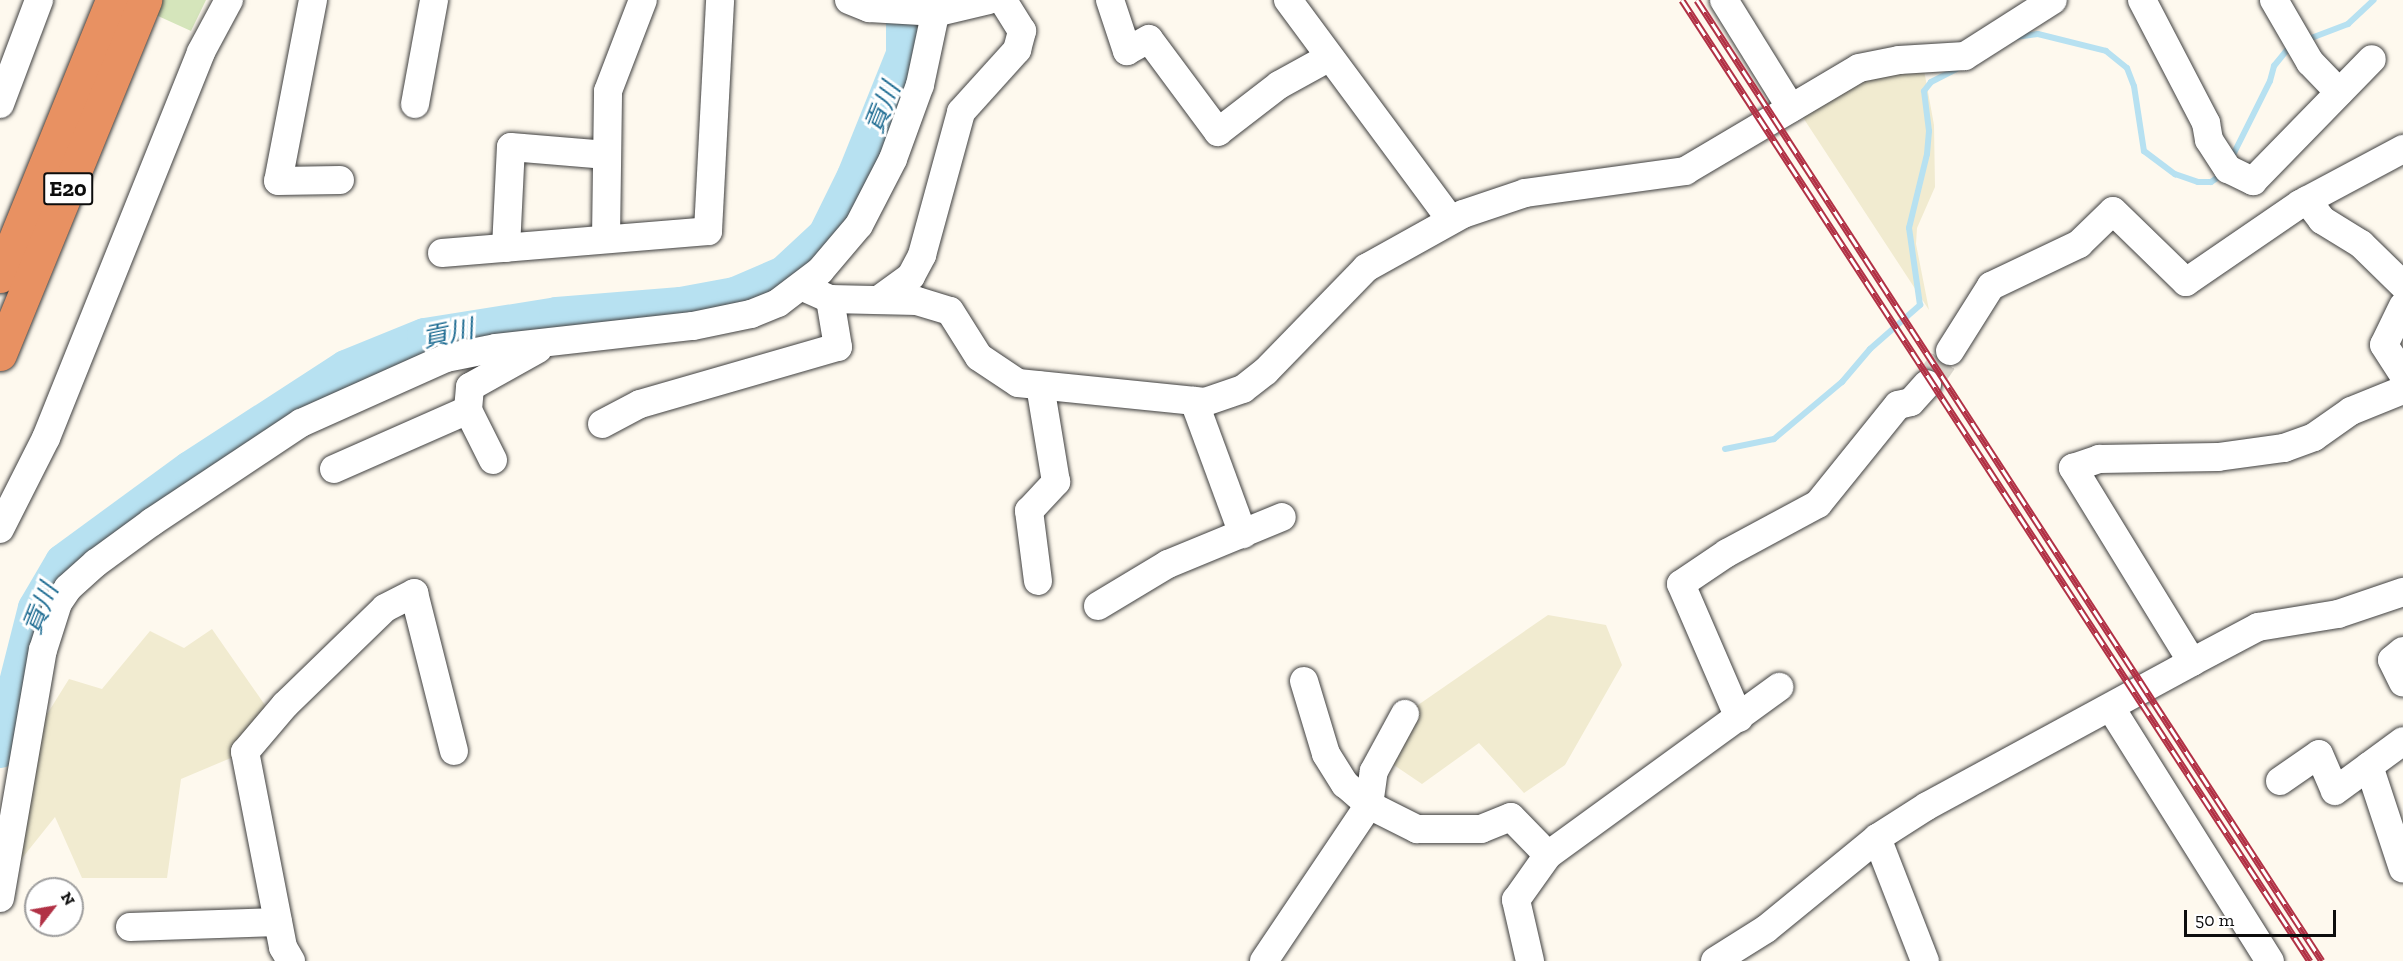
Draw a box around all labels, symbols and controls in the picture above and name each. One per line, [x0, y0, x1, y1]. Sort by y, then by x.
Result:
water label: 貢川 [859, 78, 907, 138]
road number: E20 [42, 170, 94, 208]
water label: 貢川 [419, 313, 477, 355]
water label: 貢川 [17, 579, 65, 639]
north arrow [24, 877, 84, 937]
text: N [57, 888, 79, 909]
scale bar [2187, 898, 2338, 936]
text: 50 m [2195, 909, 2234, 931]

